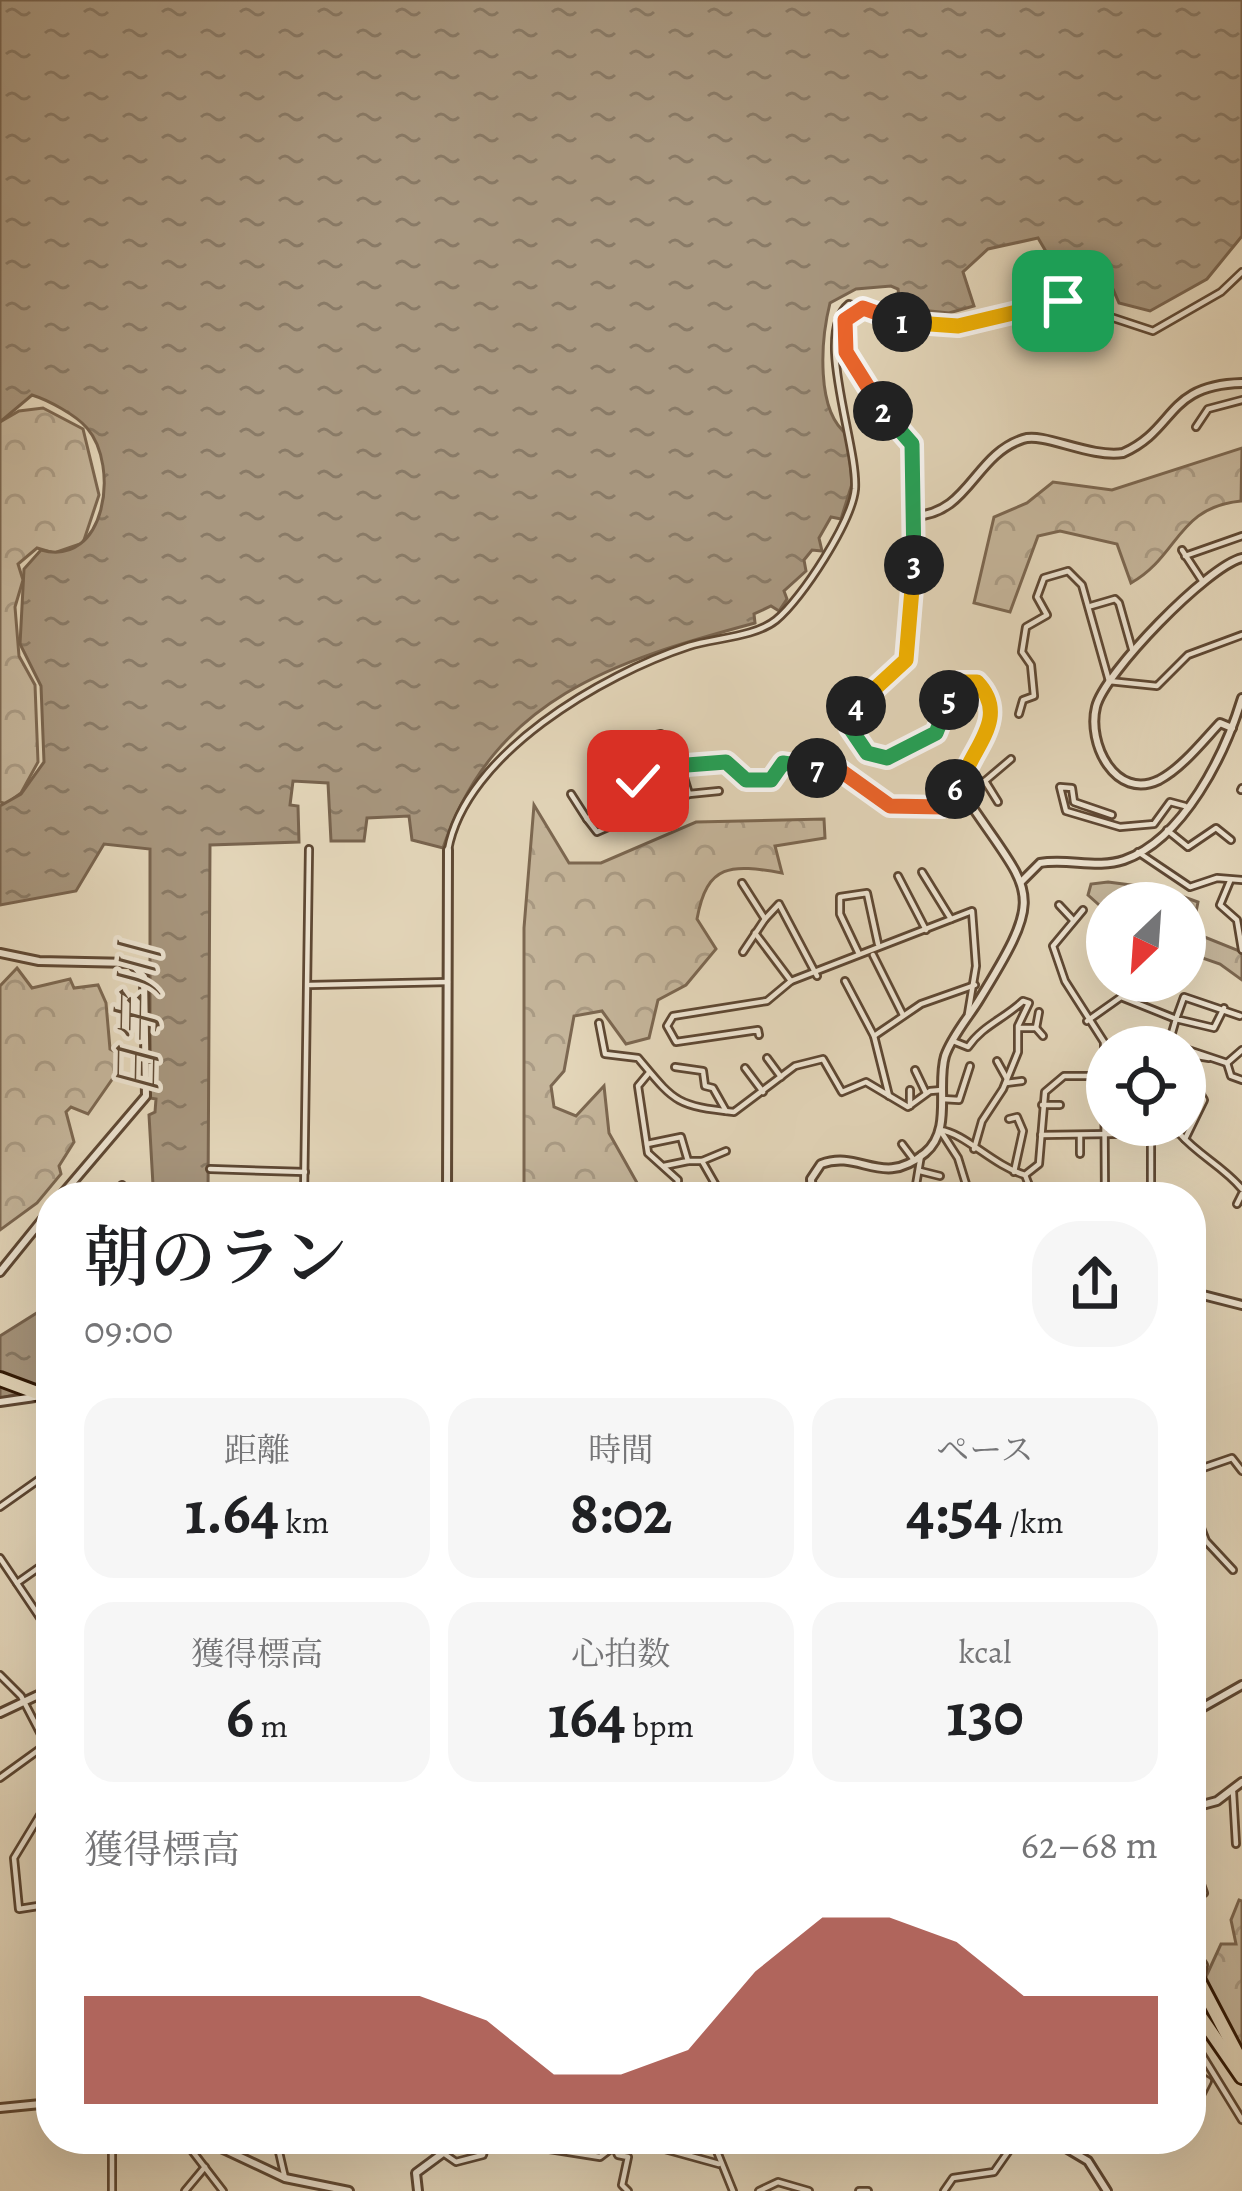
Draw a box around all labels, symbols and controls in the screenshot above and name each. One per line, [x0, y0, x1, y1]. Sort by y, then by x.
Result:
pin [1012, 250, 1114, 352]
icon: arrive [1030, 268, 1096, 334]
pin: 1 [872, 292, 932, 352]
text: 1 [896, 299, 908, 344]
pin: 2 [853, 381, 913, 441]
text: 2 [875, 388, 891, 433]
pin: 3 [884, 535, 944, 595]
text: 3 [907, 542, 921, 587]
pin: 5 [919, 670, 979, 730]
pin: 4 [826, 676, 886, 736]
text: 5 [942, 677, 956, 722]
text: 4 [848, 683, 864, 728]
pin [587, 730, 689, 832]
pin: 7 [787, 738, 847, 798]
text: 7 [810, 745, 824, 790]
icon: check [605, 748, 671, 814]
pin: 6 [925, 759, 985, 819]
text: 6 [947, 766, 963, 811]
north arrow [1086, 882, 1206, 1002]
map controls [1086, 882, 1206, 1146]
water label: 日宇川 [103, 939, 175, 1098]
button: locate [1086, 1026, 1206, 1146]
text: 朝のラン [84, 1213, 348, 1303]
button: share [1032, 1221, 1158, 1347]
text: 09:00 [84, 1303, 173, 1356]
text: 距離 [224, 1427, 290, 1472]
text: 時間 [588, 1427, 654, 1472]
text: ペース [936, 1427, 1034, 1472]
text: 1.64 [185, 1472, 279, 1554]
text: 8:02 [570, 1472, 672, 1554]
text: 4:54 [906, 1472, 1003, 1554]
text: km [279, 1499, 329, 1544]
text: /km [1003, 1499, 1064, 1544]
text: kcal [959, 1629, 1011, 1674]
text: 獲得標高 [191, 1631, 323, 1676]
text: 心拍数 [572, 1631, 671, 1676]
text: 130 [946, 1674, 1024, 1756]
text: 6 [226, 1676, 254, 1758]
text: 164 [548, 1676, 626, 1758]
text: m [254, 1703, 288, 1748]
text: bpm [626, 1703, 694, 1748]
text: 62–68 m [1021, 1818, 1158, 1871]
text: 獲得標高 [84, 1823, 240, 1876]

